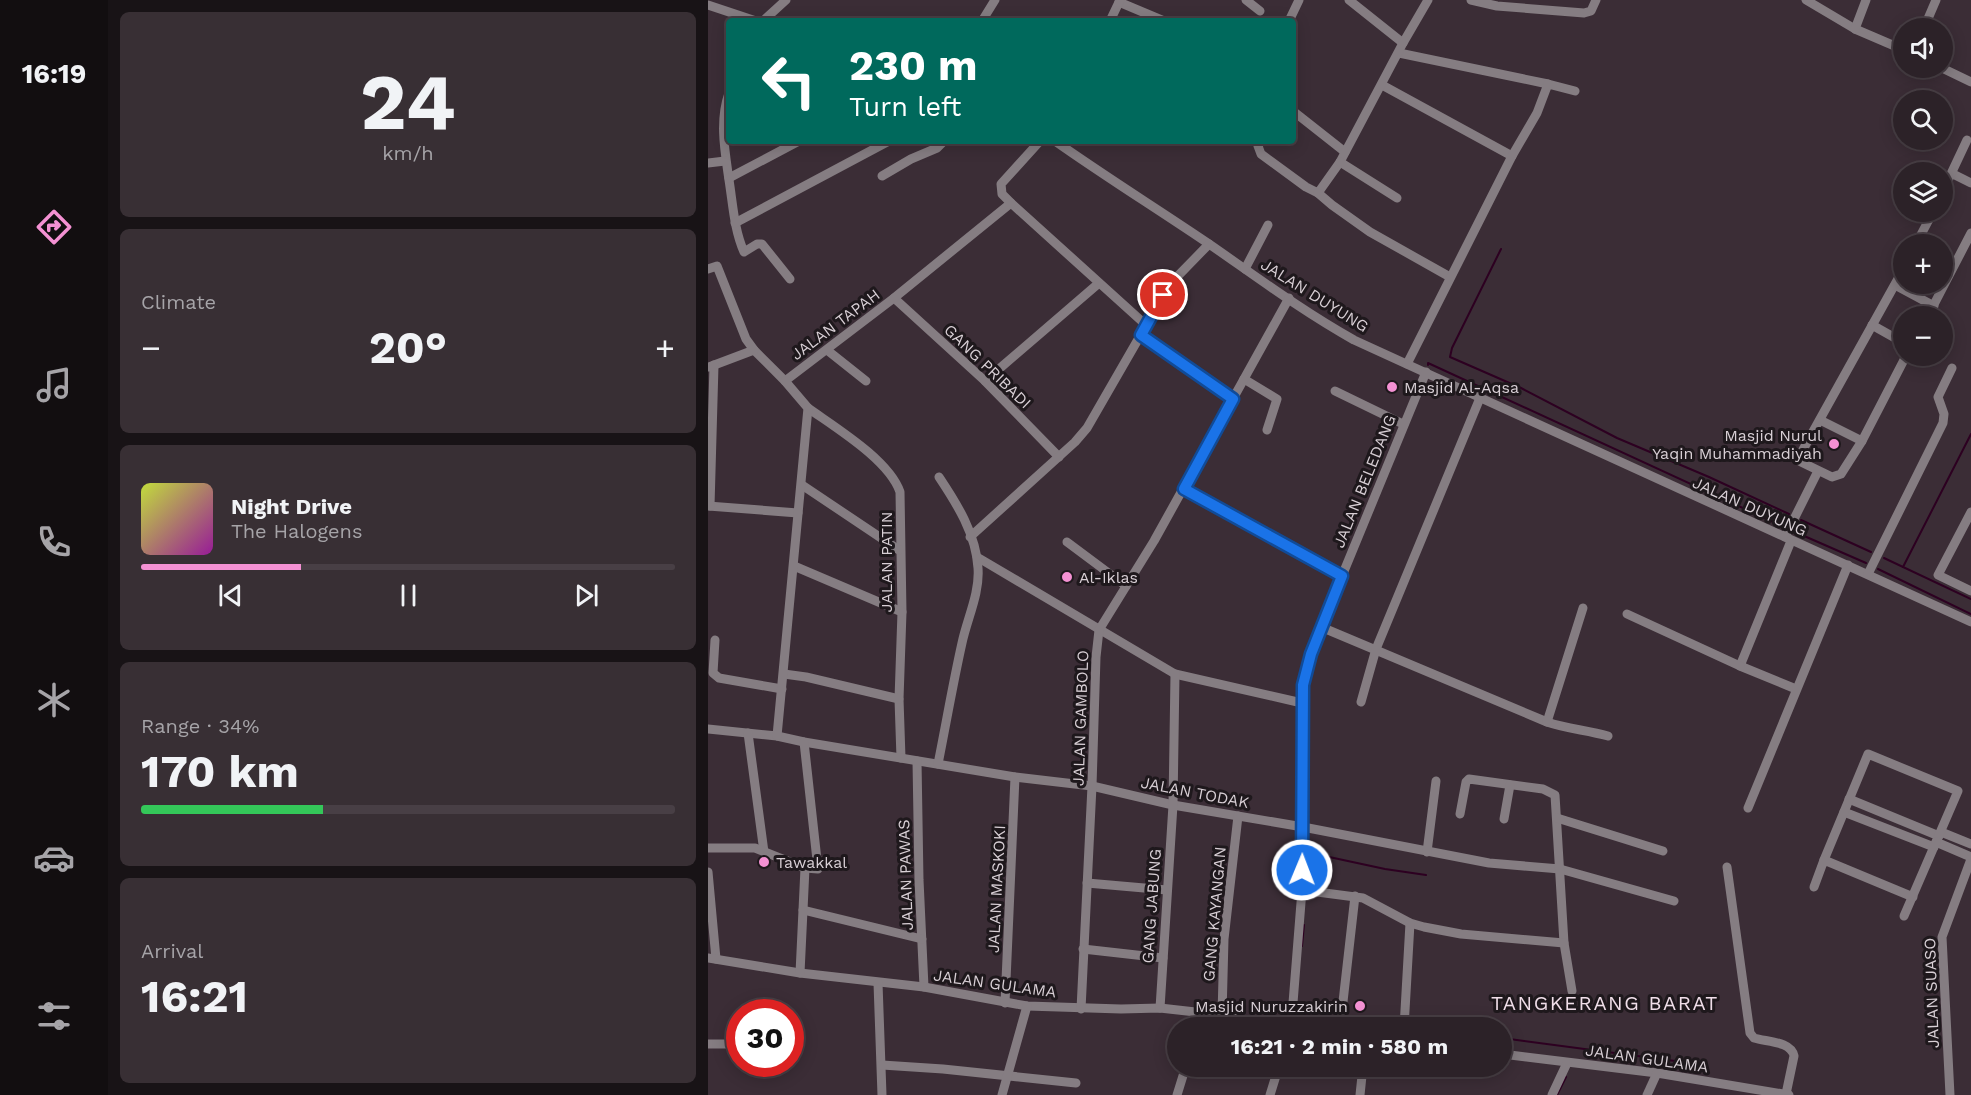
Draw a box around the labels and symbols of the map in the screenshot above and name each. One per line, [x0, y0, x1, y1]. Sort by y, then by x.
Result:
street label: JALAN DUYUNG [1257, 255, 1372, 336]
pin [1137, 269, 1188, 320]
street label: JALAN TAPAH [787, 285, 883, 364]
street label: GANG PRIBADI [940, 320, 1035, 413]
place label: Masjid Al-Aqsa [1404, 378, 1519, 397]
marker: Masjid Al-Aqsa [1385, 380, 1399, 394]
street label: JALAN BELEDANG [1329, 412, 1400, 551]
place label: Masjid Nurul Yaqin Muhammadiyah [1652, 426, 1822, 463]
marker: Masjid Nurul Yaqin Muhammadiyah [1827, 437, 1841, 451]
street label: JALAN DUYUNG [1690, 473, 1810, 540]
street label: JALAN PATIN [877, 512, 896, 612]
place label: Al-Iklas [1079, 568, 1138, 587]
marker: Al-Iklas [1060, 570, 1074, 584]
street label: JALAN GAMBOLO [1069, 650, 1092, 786]
street label: JALAN TODAK [1139, 773, 1251, 812]
street label: JALAN PAWAS [894, 819, 917, 931]
street label: JALAN MASKOKI [984, 825, 1009, 954]
position arrow [1270, 838, 1334, 902]
street label: GANG KAYANGAN [1199, 846, 1230, 982]
street label: GANG JABUNG [1138, 848, 1165, 964]
place label: Tawakkal [776, 853, 847, 872]
marker: Tawakkal [757, 855, 771, 869]
street label: JALAN SUASO [1920, 937, 1943, 1049]
street label: JALAN GULAMA [932, 965, 1058, 1002]
district label: TANGKERANG BARAT [1491, 991, 1719, 1015]
place label: Masjid Nuruzzakirin [1195, 997, 1348, 1016]
speed limit sign: 30 [726, 999, 804, 1077]
marker: Masjid Nuruzzakirin [1353, 999, 1367, 1013]
street label: JALAN GULAMA [1584, 1040, 1710, 1077]

